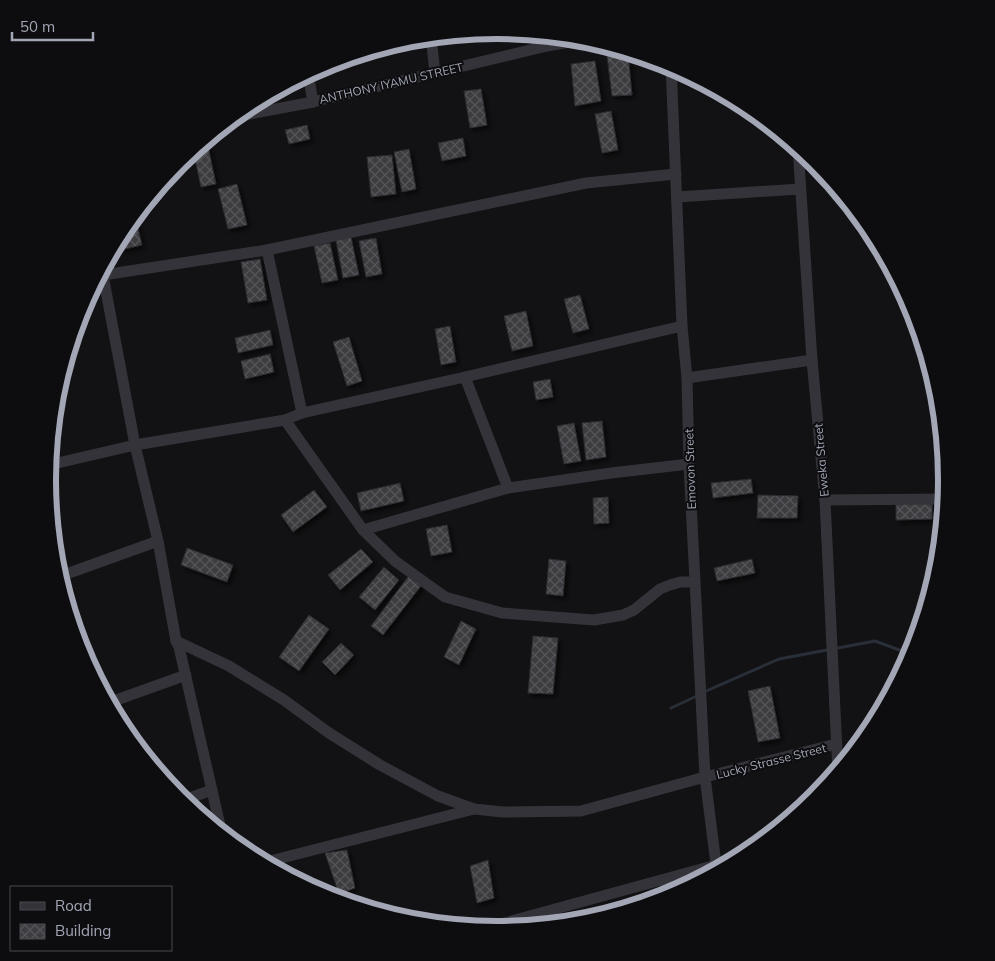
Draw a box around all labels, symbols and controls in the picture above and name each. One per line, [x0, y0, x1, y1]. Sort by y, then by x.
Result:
scale bar [12, 10, 94, 42]
text: 50 m [20, 17, 55, 36]
street label: ANTHONY IYAMU STREET [317, 59, 465, 107]
street label: Eweka Street [810, 423, 832, 497]
street label: Emovon Street [681, 428, 699, 510]
street label: Lucky Strasse Street [715, 740, 827, 782]
legend [10, 886, 172, 951]
text: Road [55, 896, 92, 915]
text: Building [55, 921, 111, 940]

